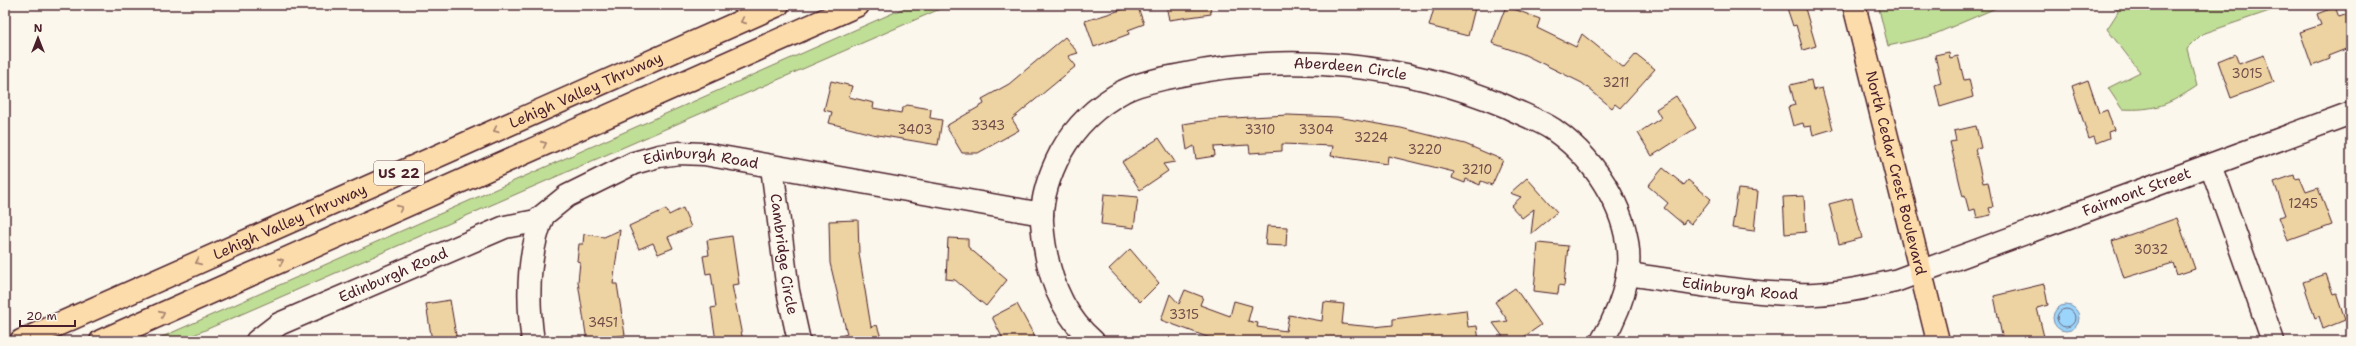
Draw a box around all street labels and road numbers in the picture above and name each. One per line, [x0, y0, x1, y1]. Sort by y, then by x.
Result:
street label: Lehigh Valley Thruway [506, 47, 666, 133]
street label: Aberdeen Circle [1293, 53, 1409, 85]
street label: North Cedar Crest Boulevard [1861, 69, 1931, 278]
street label: Edinburgh Road [641, 143, 761, 174]
road number: US 22 [374, 161, 424, 185]
street label: Fairmont Street [2080, 163, 2194, 221]
street label: Lehigh Valley Thruway [210, 179, 370, 265]
street label: Cambridge Circle [766, 192, 803, 317]
street label: Edinburgh Road [336, 243, 451, 307]
street label: Edinburgh Road [1680, 272, 1799, 304]

